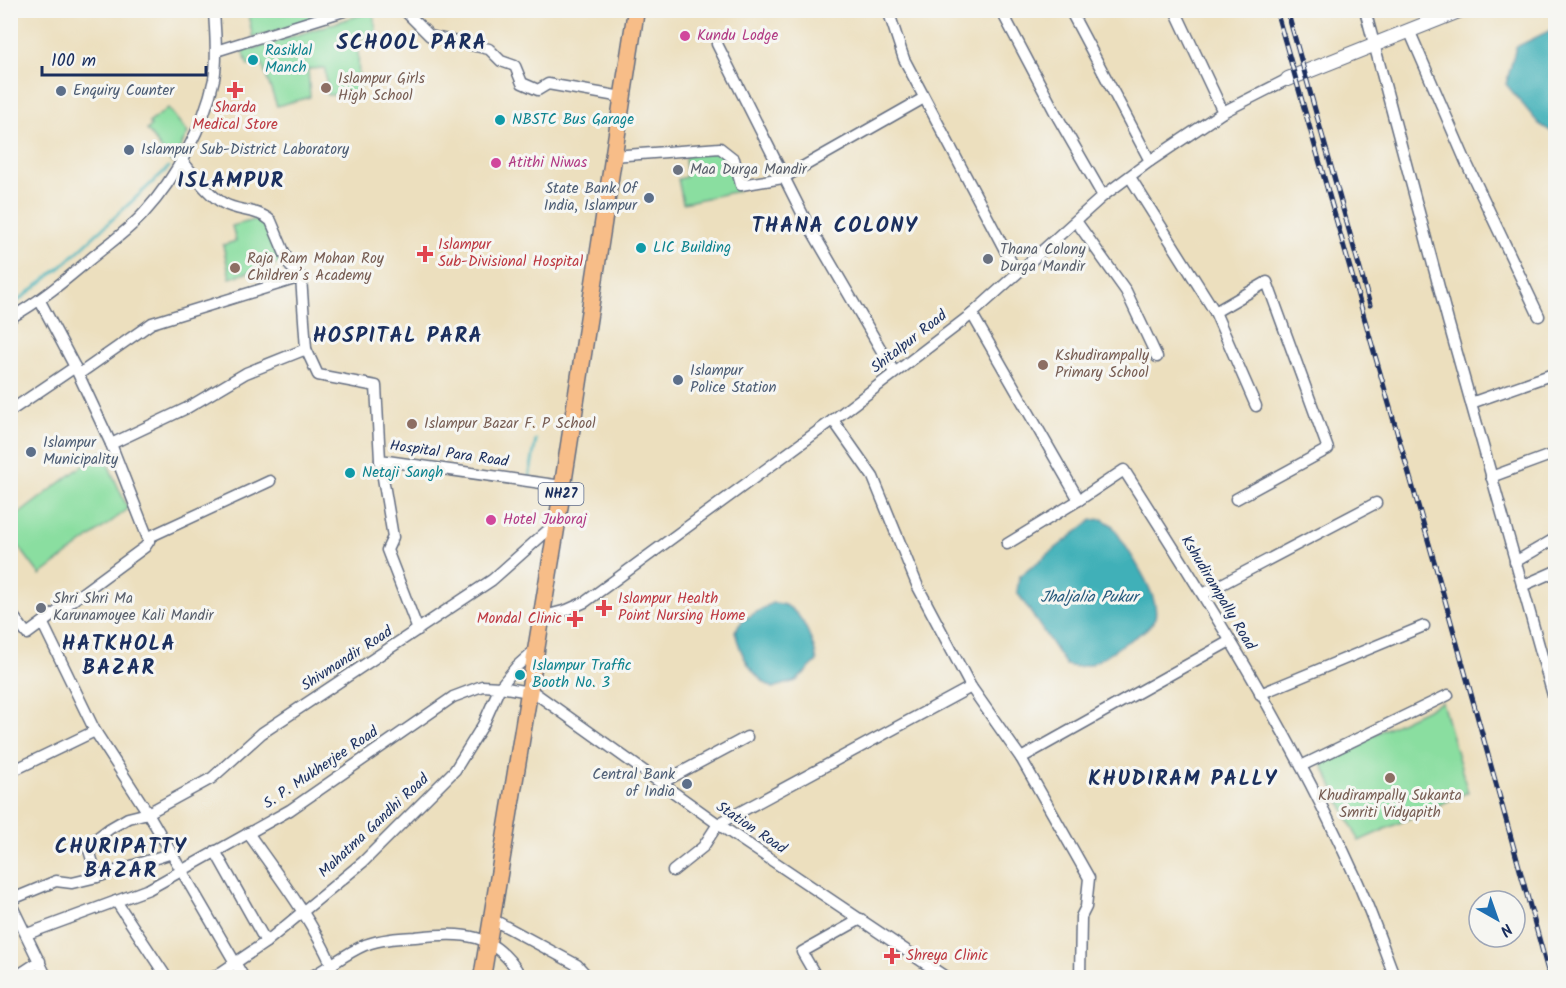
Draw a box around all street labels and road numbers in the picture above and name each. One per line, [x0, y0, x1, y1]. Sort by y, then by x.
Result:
street label: Shitalpur Road [866, 304, 953, 380]
street label: Hospital Para Road [388, 434, 510, 474]
road number: NH27 [538, 483, 584, 505]
street label: Kshudirampally Road [1174, 531, 1262, 655]
street label: Shivmandir Road [296, 620, 398, 698]
street label: S. P. Mukherjee Road [259, 720, 384, 816]
street label: Mahatma Gandhi Road [313, 768, 435, 884]
street label: Station Road [711, 795, 792, 861]

